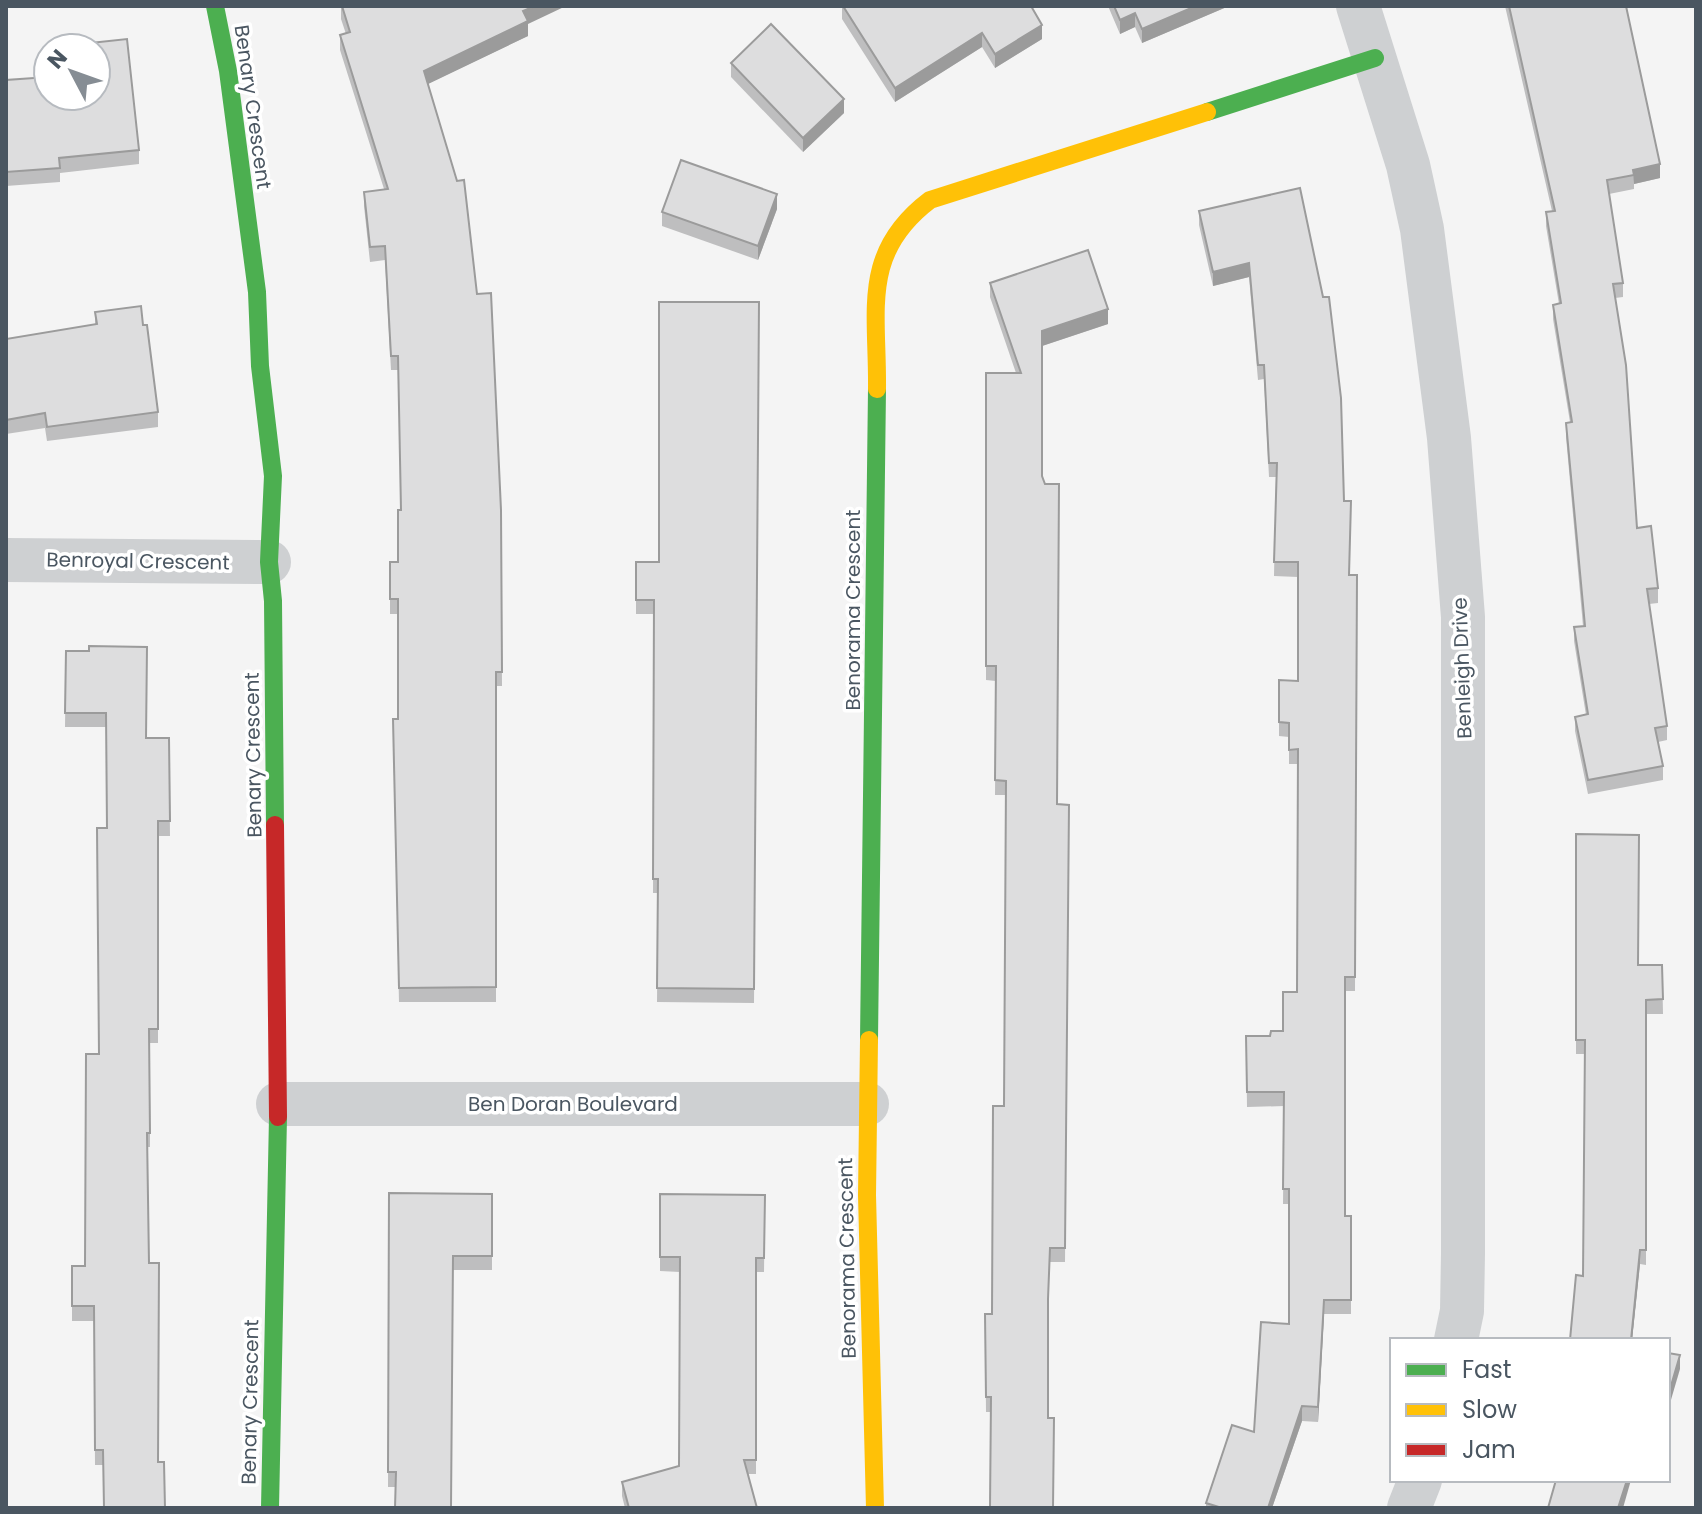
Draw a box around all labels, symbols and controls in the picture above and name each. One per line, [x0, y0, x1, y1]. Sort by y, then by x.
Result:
street label: Benary Crescent [228, 23, 278, 191]
north arrow [32, 32, 112, 112]
text: N [40, 43, 74, 76]
street label: Benorama Crescent [839, 509, 867, 711]
street label: Benroyal Crescent [46, 545, 230, 577]
street label: Benleigh Drive [1446, 597, 1478, 739]
street label: Benary Crescent [238, 672, 268, 838]
street label: Ben Doran Boulevard [468, 1090, 678, 1118]
street label: Benorama Crescent [831, 1157, 863, 1359]
street label: Benary Crescent [235, 1319, 265, 1485]
legend [1390, 1338, 1670, 1482]
text: Fast [1462, 1353, 1512, 1386]
text: Slow [1462, 1393, 1517, 1426]
text: Jam [1462, 1433, 1516, 1466]

